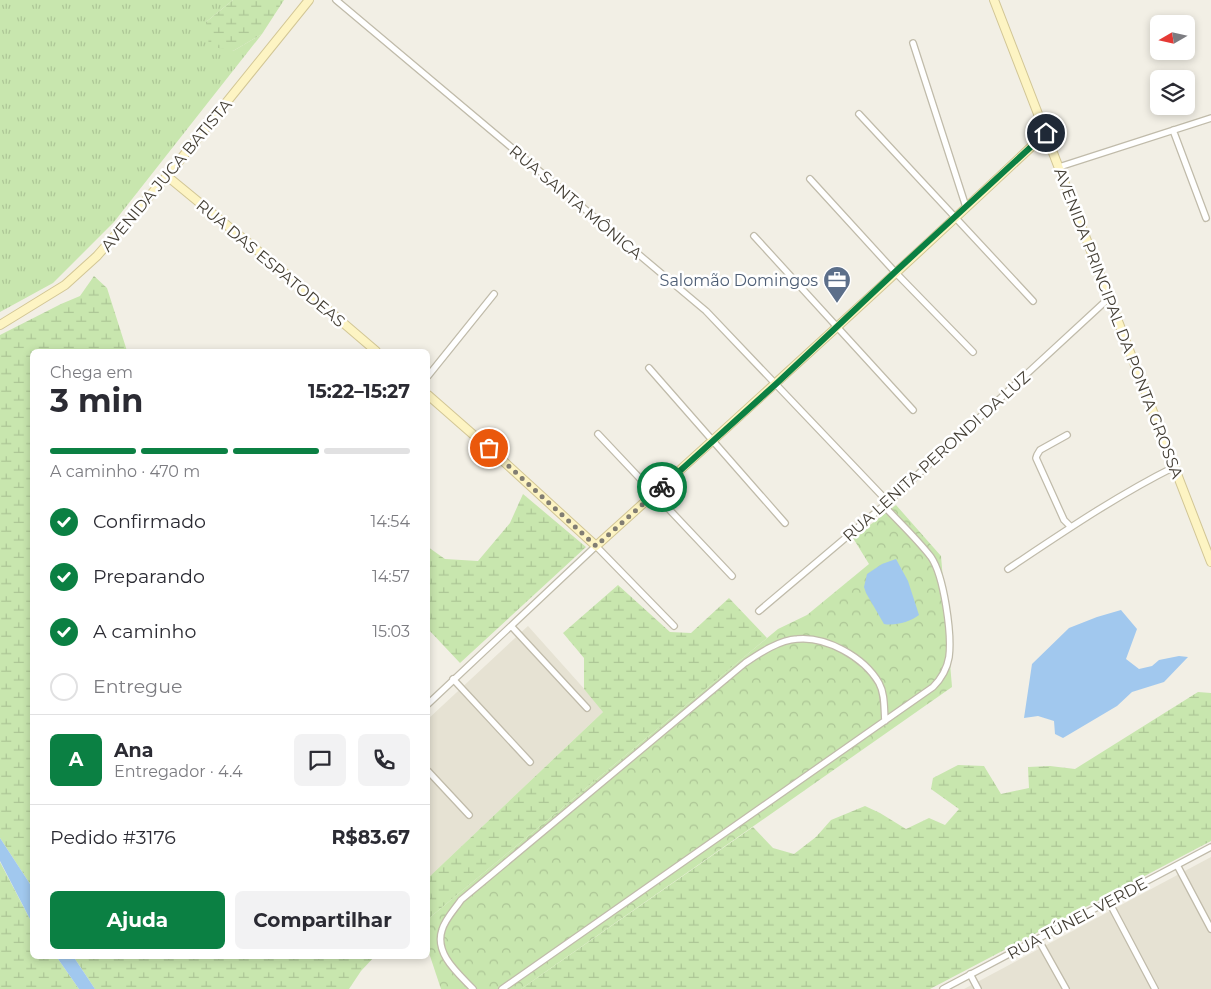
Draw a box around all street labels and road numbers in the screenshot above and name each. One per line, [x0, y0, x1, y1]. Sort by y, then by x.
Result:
street label: AVENIDA JUCA BATISTA [97, 95, 236, 255]
street label: RUA SANTA MÔNICA [505, 141, 646, 264]
street label: AVENIDA PRINCIPAL DA PONTA GROSSA [1050, 165, 1187, 482]
street label: RUA DAS ESPATODEAS [193, 196, 349, 331]
street label: RUA LENITA PERONDI DA LUZ [839, 367, 1034, 545]
street label: RUA TÚNEL VERDE [1004, 873, 1150, 963]

